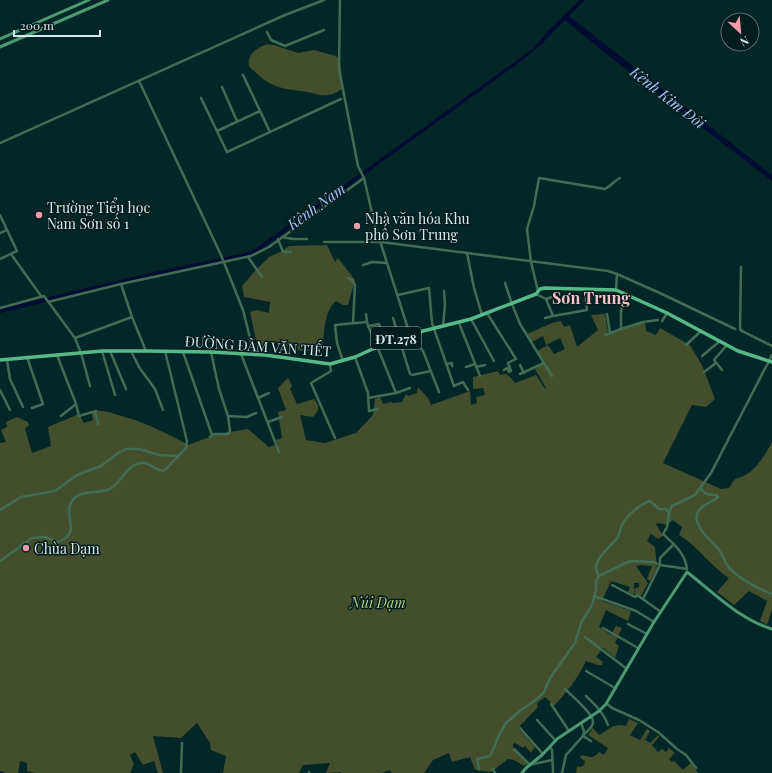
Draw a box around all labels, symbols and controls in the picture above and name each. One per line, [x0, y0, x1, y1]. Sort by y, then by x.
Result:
scale bar [14, 12, 100, 38]
north arrow [720, 12, 760, 52]
text: 200 m [20, 17, 54, 33]
text: N [738, 33, 751, 50]
water label: Kênh Kim Đôi [626, 61, 710, 133]
water label: Kênh Nam [282, 178, 349, 234]
place label: Trường Tiểu học Nam Sơn số 1 [47, 197, 150, 233]
place label: Nhà văn hóa Khu phố Sơn Trung [365, 209, 470, 244]
marker: Trường Tiểu học Nam Sơn số 1 [34, 210, 44, 220]
marker: Nhà văn hóa Khu phố Sơn Trung [352, 221, 362, 231]
district label: Sơn Trung [552, 287, 630, 308]
road number: ĐT.278 [371, 327, 421, 349]
street label: ĐƯỜNG ĐÀM VĂN TIẾT [184, 328, 332, 361]
place label: Chùa Dạm [34, 539, 100, 558]
marker: Chùa Dạm [21, 543, 31, 553]
park label: Núi Dạm [348, 593, 406, 612]

